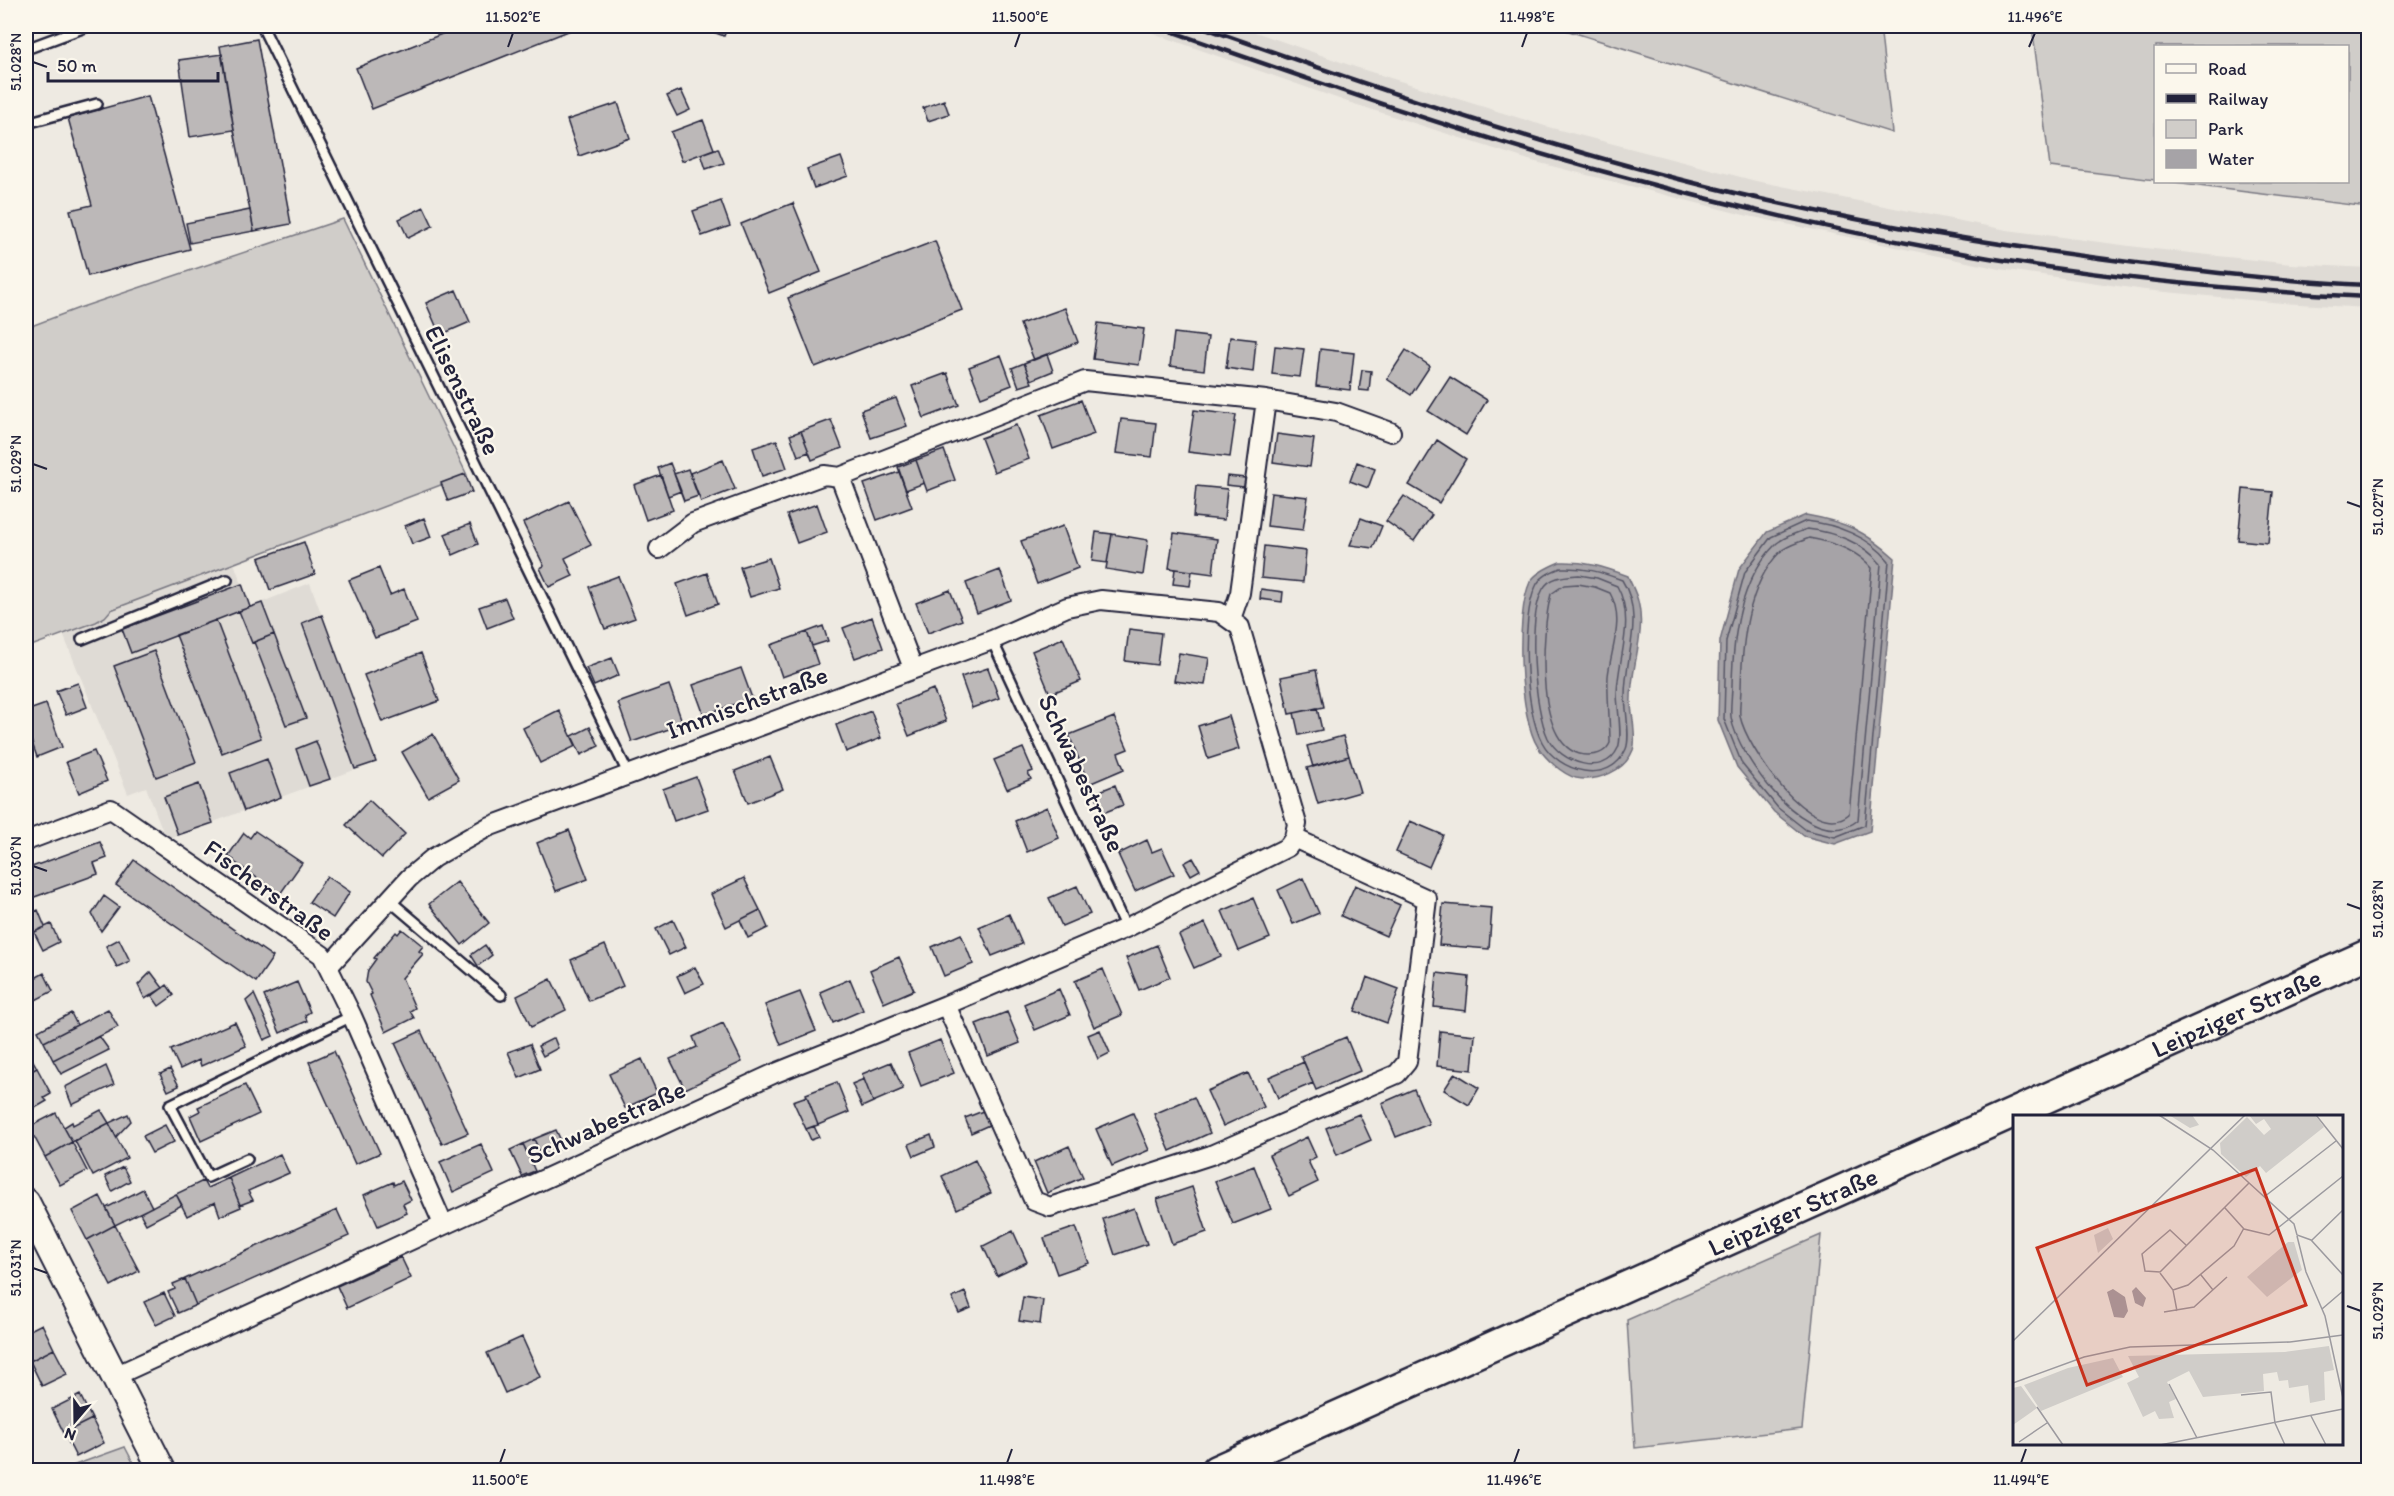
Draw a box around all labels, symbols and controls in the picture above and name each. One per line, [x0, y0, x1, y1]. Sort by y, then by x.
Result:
text: 11.502°E [485, 8, 541, 26]
text: 11.500°E [992, 8, 1048, 26]
text: 11.498°E [1499, 8, 1555, 26]
text: 11.496°E [2007, 8, 2063, 26]
text: 51.028°N [7, 33, 25, 91]
scale bar [48, 45, 218, 83]
legend [2154, 45, 2349, 183]
text: 50 m [57, 55, 97, 77]
text: Road [2208, 58, 2247, 80]
text: Railway [2208, 88, 2269, 110]
text: Park [2208, 118, 2243, 140]
text: Water [2208, 148, 2254, 170]
street label: Elisenstraße [418, 320, 508, 460]
text: 51.029°N [7, 435, 25, 493]
text: 51.027°N [2369, 478, 2387, 536]
street label: Immischstraße [662, 658, 832, 746]
street label: Schwabestraße [1031, 689, 1133, 857]
street label: Fischerstraße [198, 832, 340, 948]
text: 51.030°N [7, 836, 25, 896]
text: 51.028°N [2369, 880, 2387, 938]
street label: Leipziger Straße [2147, 961, 2326, 1065]
street label: Schwabestraße [522, 1073, 690, 1171]
inset map [2013, 1115, 2343, 1445]
street label: Leipziger Straße [1703, 1160, 1883, 1264]
text: 51.031°N [7, 1239, 25, 1297]
text: 51.029°N [2369, 1282, 2387, 1340]
north arrow [45, 1391, 105, 1451]
text: N [62, 1424, 78, 1445]
text: 11.500°E [472, 1471, 528, 1489]
text: 11.498°E [979, 1471, 1035, 1489]
text: 11.496°E [1486, 1471, 1542, 1489]
text: 11.494°E [1993, 1471, 2049, 1489]

